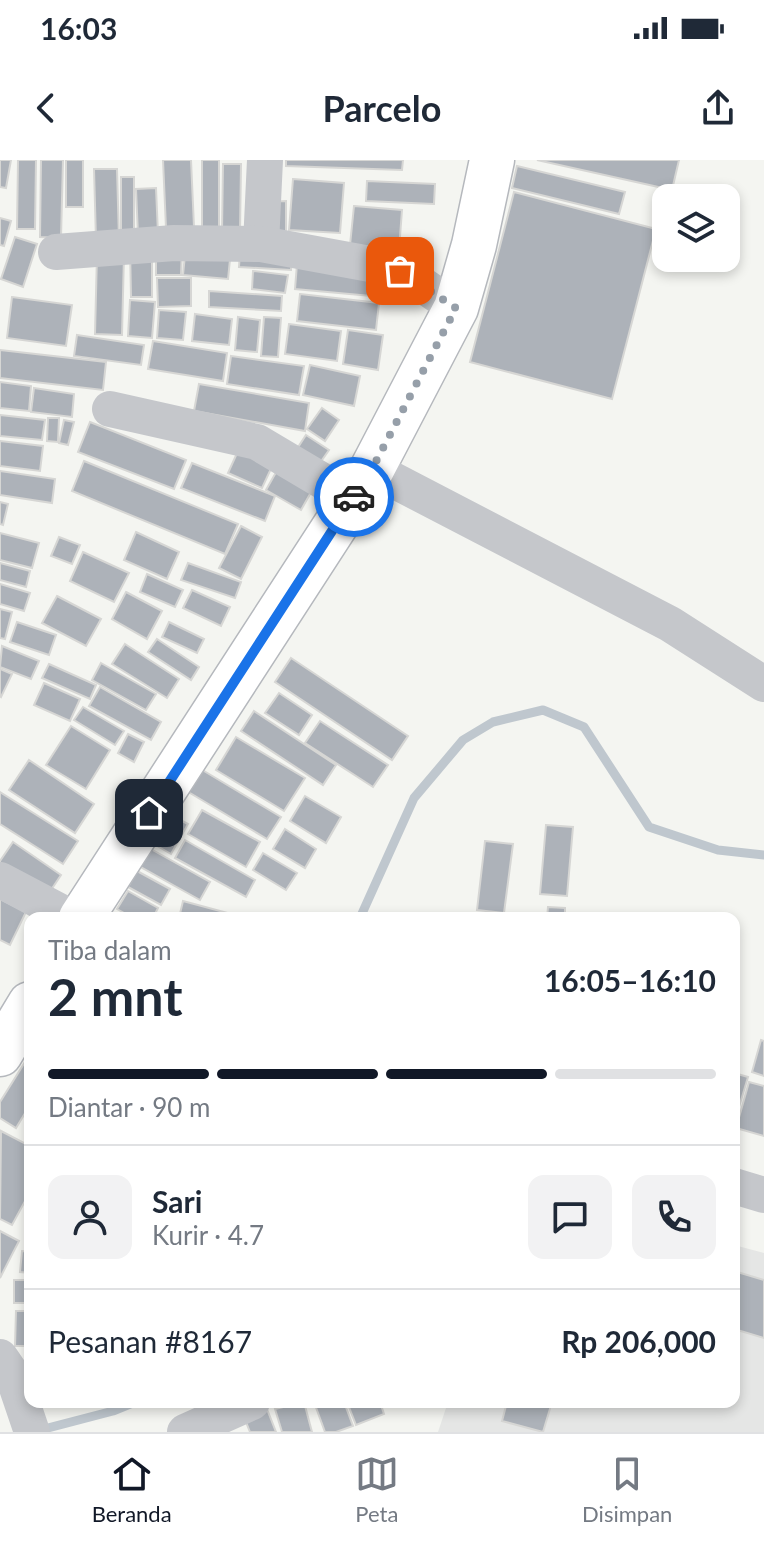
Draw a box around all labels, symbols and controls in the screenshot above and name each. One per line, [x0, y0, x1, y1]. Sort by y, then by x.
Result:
text: 16:03 [40, 10, 117, 46]
icon: back [24, 86, 68, 130]
text: Parcelo [323, 86, 441, 130]
icon: share [696, 86, 740, 130]
map controls [652, 184, 740, 272]
button: layers [652, 184, 740, 272]
pin [366, 237, 434, 305]
icon: bag [378, 249, 422, 293]
courier [314, 457, 394, 537]
icon: car [332, 475, 376, 519]
pin [115, 779, 183, 847]
icon: home [127, 791, 171, 835]
text: Tiba dalam [48, 934, 172, 966]
text: 16:05–16:10 [544, 962, 716, 998]
text: 2 mnt [48, 965, 183, 1027]
text: Diantar · 90 m [48, 1091, 210, 1123]
button: person [48, 1175, 132, 1259]
button: chat [528, 1175, 612, 1259]
button: phone [632, 1175, 716, 1259]
text: Sari [152, 1183, 202, 1219]
text: Kurir · 4.7 [152, 1219, 264, 1251]
text: Pesanan #8167 [48, 1323, 252, 1359]
text: Rp 206,000 [561, 1323, 716, 1359]
tab: Beranda [92, 1452, 172, 1527]
tab: Peta [355, 1452, 399, 1527]
tab: Disimpan [582, 1452, 672, 1527]

